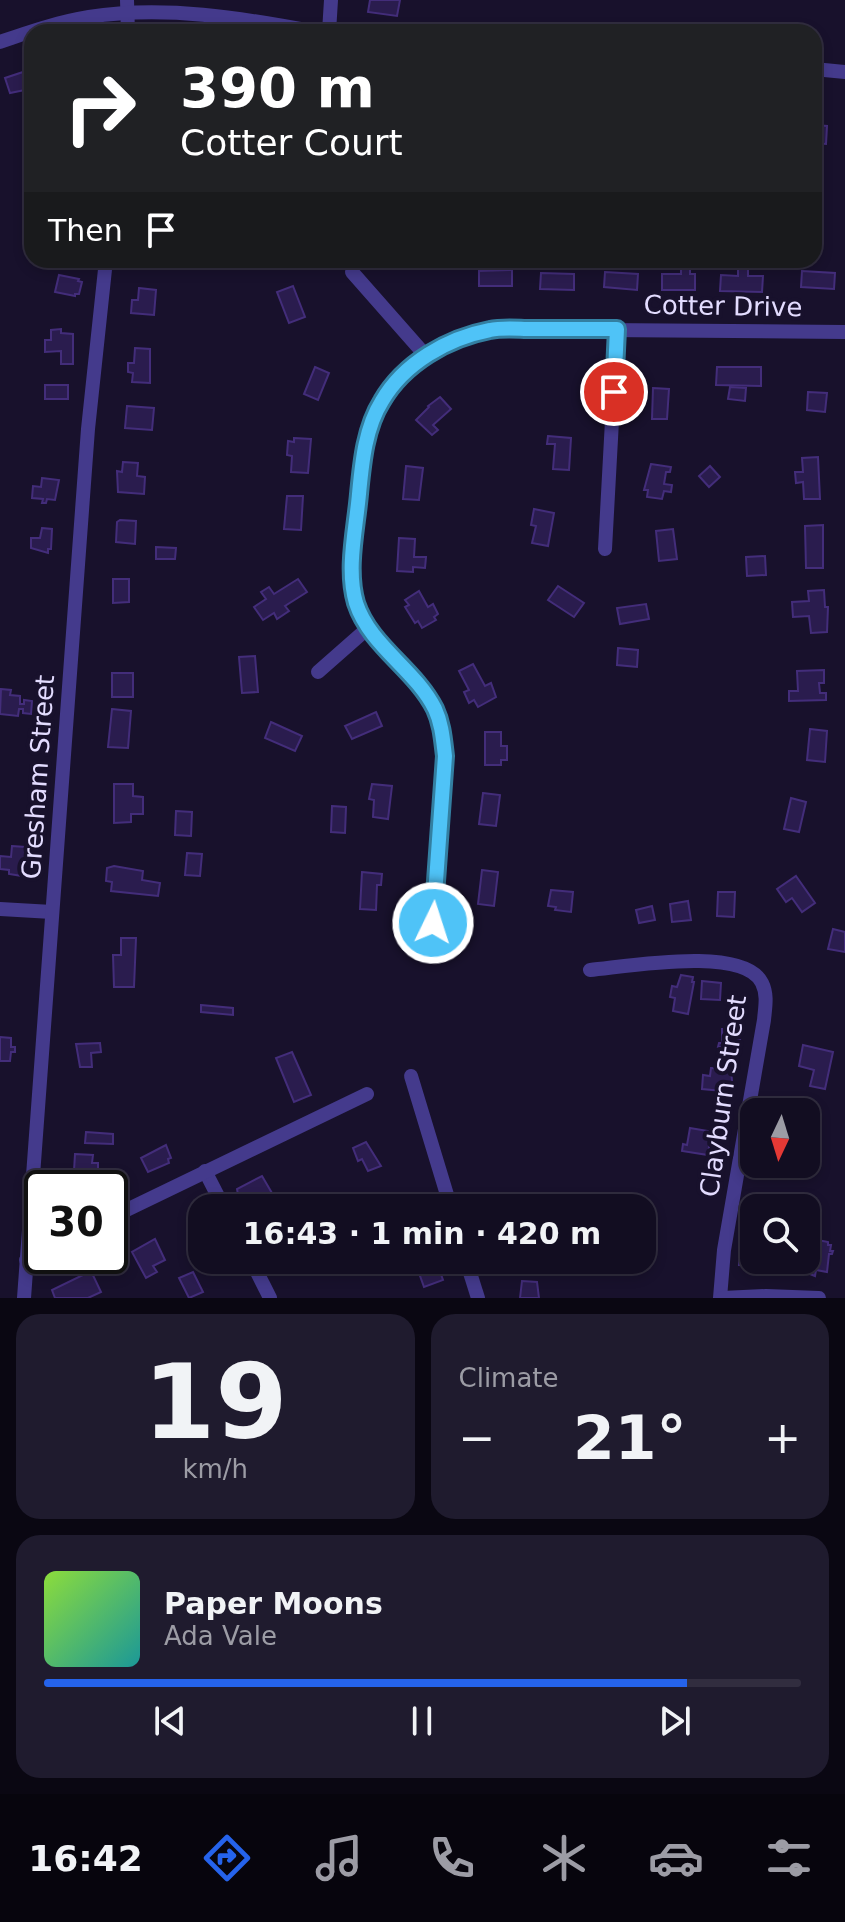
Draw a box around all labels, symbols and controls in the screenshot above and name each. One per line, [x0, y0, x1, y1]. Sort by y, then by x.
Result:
text: 390 m [180, 55, 375, 120]
icon: right [48, 56, 152, 160]
text: Cotter Court [180, 122, 403, 163]
icon: arrive [139, 208, 183, 252]
text: Then [48, 213, 123, 248]
street label: Cotter Drive [643, 290, 803, 322]
pin [580, 358, 648, 426]
icon: arrive [592, 370, 636, 414]
street label: Gresham Street [16, 674, 60, 880]
position arrow [391, 881, 475, 965]
street label: Clayburn Street [694, 993, 752, 1199]
north arrow [740, 1098, 820, 1178]
map controls [740, 1098, 820, 1274]
speed limit sign: 30 [24, 1170, 128, 1274]
button: search [740, 1194, 820, 1274]
text: 16:43 · 1 min · 420 m [243, 1216, 601, 1251]
text: 19 [143, 1341, 288, 1463]
text: Climate [459, 1363, 559, 1393]
text: 21° [573, 1403, 687, 1473]
text: − [459, 1412, 495, 1463]
text: + [764, 1412, 801, 1463]
text: km/h [182, 1454, 248, 1484]
text: Paper Moons [164, 1586, 383, 1621]
text: Ada Vale [164, 1621, 277, 1651]
icon: previous [148, 1699, 192, 1743]
icon: pause [400, 1699, 444, 1743]
icon: next [653, 1699, 697, 1743]
icon: directions [199, 1830, 255, 1886]
icon: music [311, 1830, 367, 1886]
icon: phone [424, 1830, 480, 1886]
icon: climate [536, 1830, 592, 1886]
icon: car [648, 1830, 704, 1886]
icon: filters [761, 1830, 817, 1886]
text: 16:42 [28, 1838, 143, 1879]

